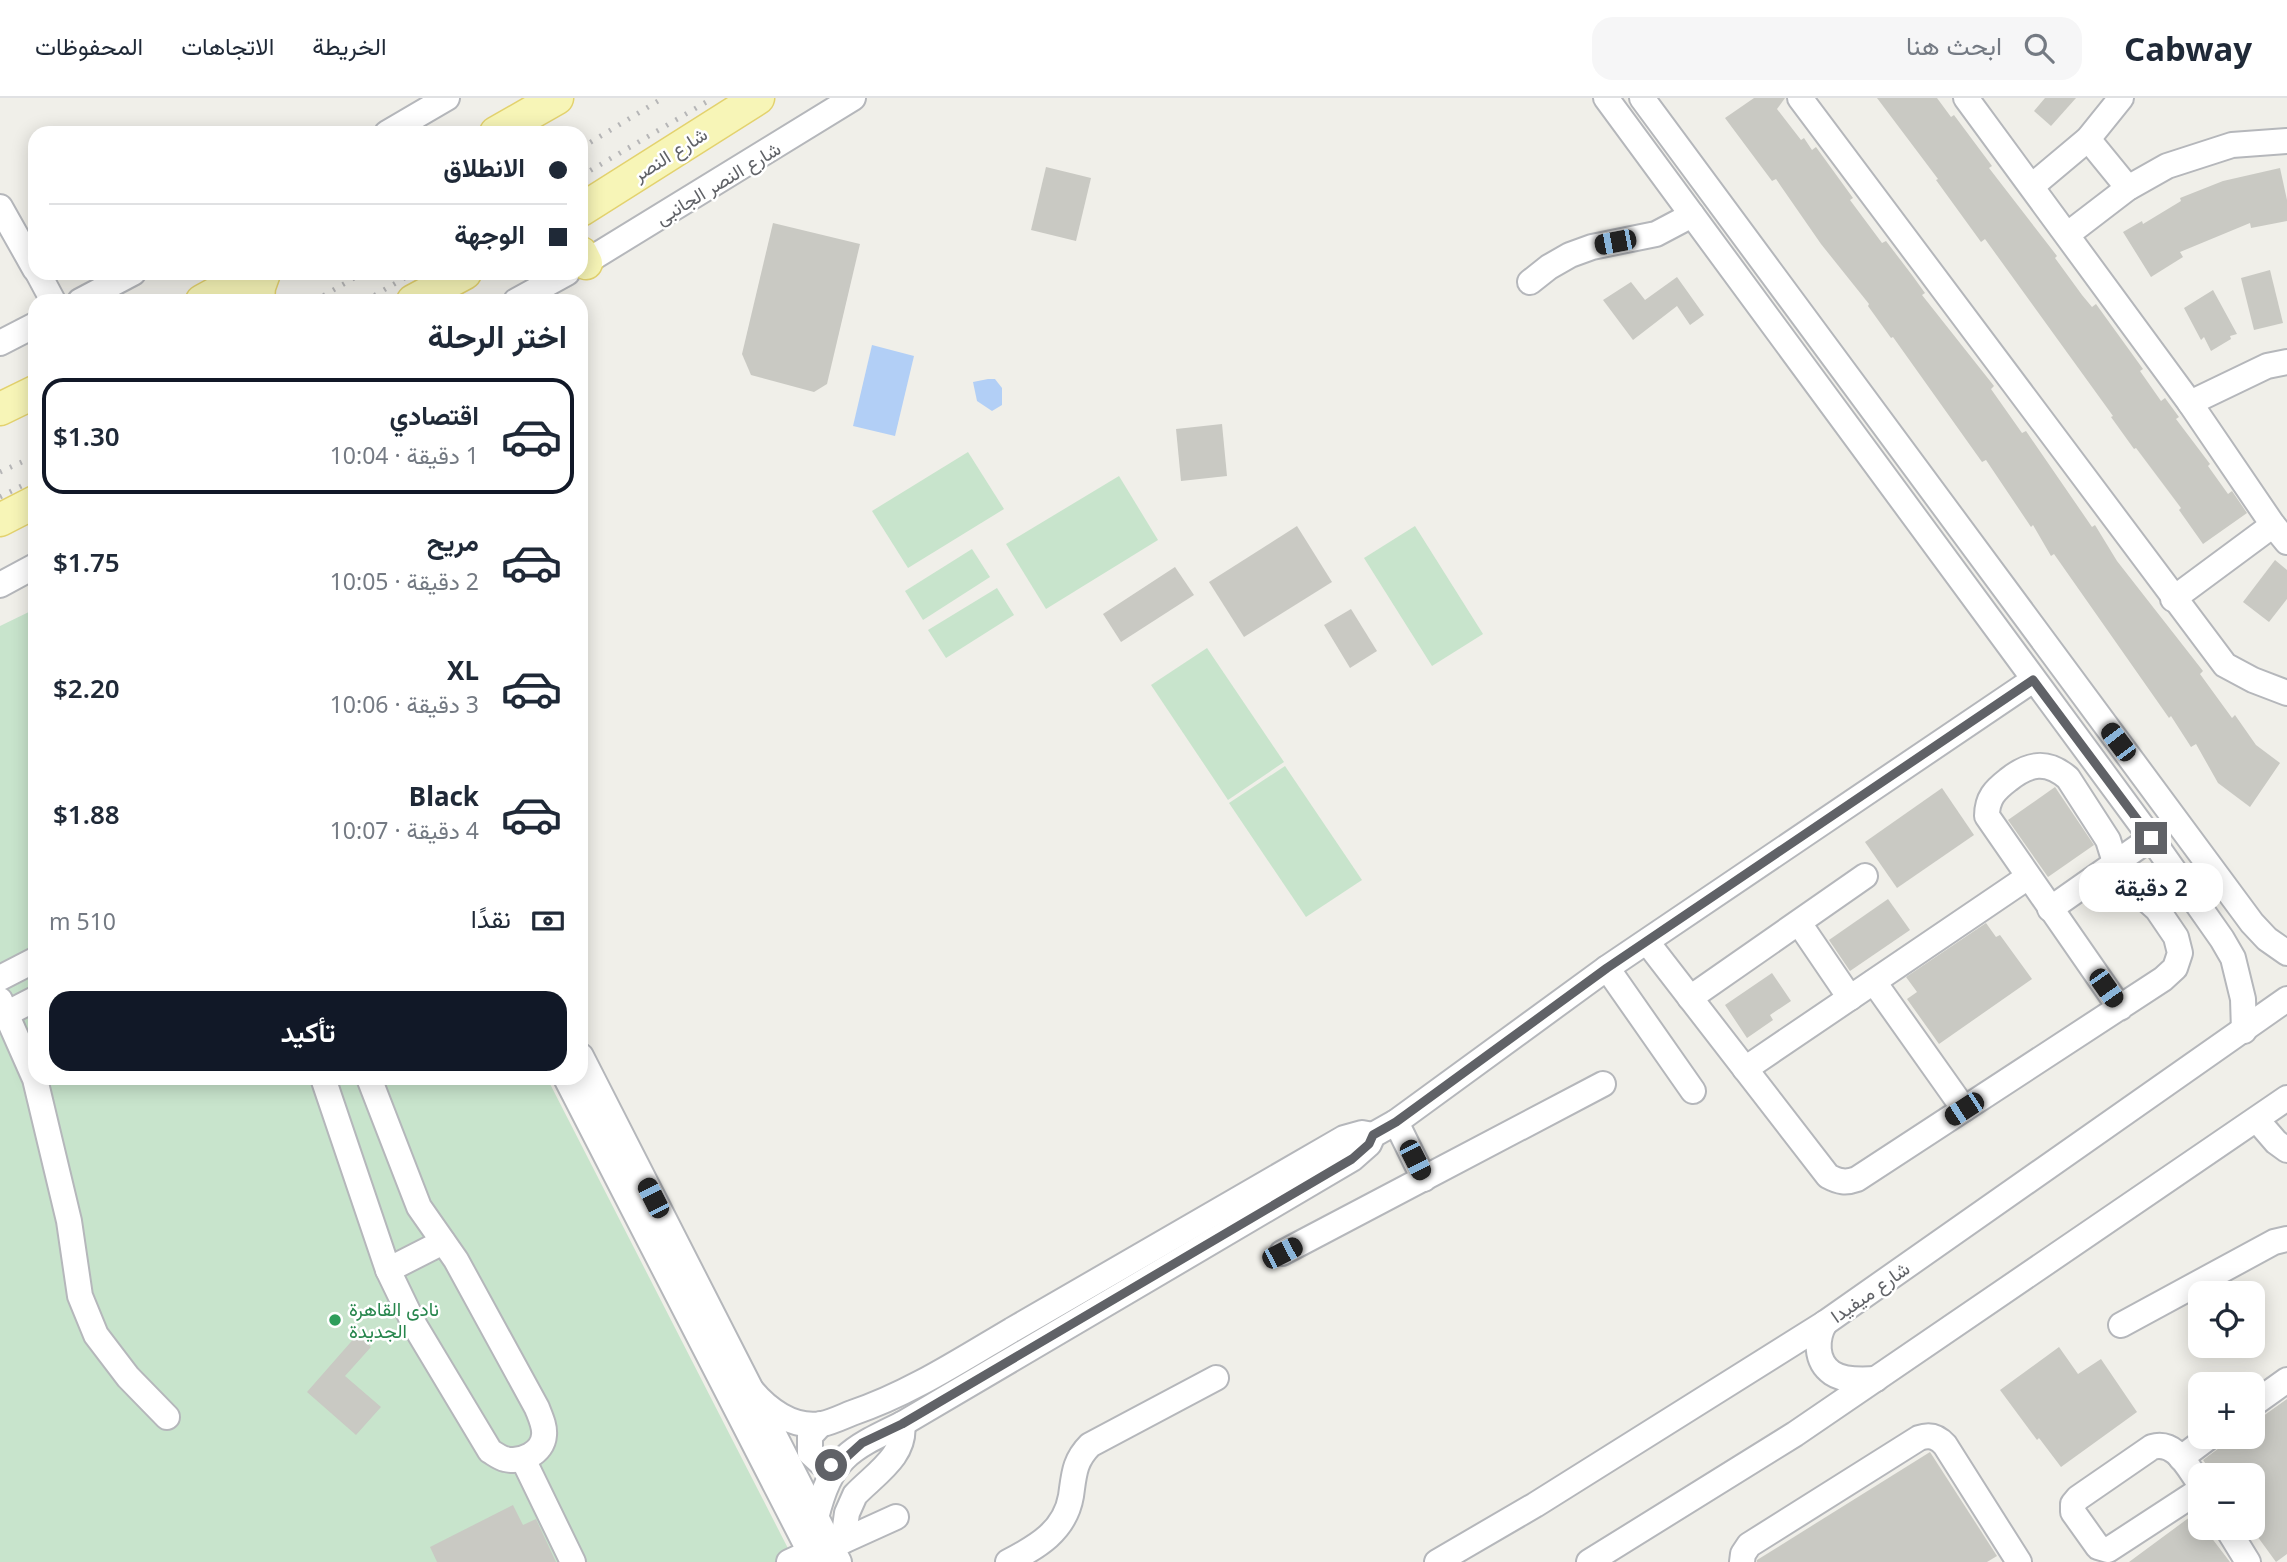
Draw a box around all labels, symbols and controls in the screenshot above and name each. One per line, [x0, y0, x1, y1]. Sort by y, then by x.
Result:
search box [1592, 17, 2082, 80]
text: Cabway [2124, 26, 2252, 71]
text: ابحث هنا [1906, 27, 2002, 63]
text: المحفوظات [35, 29, 143, 62]
text: الاتجاهات [181, 29, 274, 62]
text: الخريطة [312, 29, 387, 62]
icon: search [2020, 29, 2058, 67]
street label: شارع النصر [627, 121, 712, 188]
street label: شارع النصر الجانبى [650, 135, 786, 231]
text: الانطلاق [443, 149, 525, 185]
text: الوجهة [454, 216, 525, 252]
car [1593, 228, 1638, 256]
text: اختر الرحلة [427, 314, 567, 357]
text: اقتصادي [390, 397, 479, 433]
icon: car [500, 405, 563, 468]
text: $1.30 [53, 418, 120, 454]
text: 1 دقيقة · 10:04 [330, 439, 479, 471]
text: مريح [427, 523, 479, 559]
icon: car [500, 531, 563, 594]
text: $1.75 [53, 544, 120, 580]
text: 2 دقيقة · 10:05 [330, 565, 479, 597]
text: XL [447, 652, 479, 688]
icon: car [500, 657, 563, 720]
text: $2.20 [53, 670, 120, 706]
text: 3 دقيقة · 10:06 [330, 688, 479, 720]
car [2097, 719, 2140, 765]
text: Black [409, 778, 479, 814]
icon: car [500, 783, 563, 846]
text: $1.88 [53, 796, 120, 832]
text: 4 دقيقة · 10:07 [330, 814, 479, 846]
route end [2135, 822, 2167, 854]
callout: 2 دقيقة [2079, 862, 2223, 912]
text: 2 دقيقة [2114, 871, 2188, 903]
text: نقدًا [471, 900, 511, 936]
icon: cash [529, 902, 567, 940]
text: 510 m [49, 905, 116, 937]
car [2086, 965, 2127, 1011]
button: تأكيد [49, 991, 567, 1071]
car [1941, 1089, 1988, 1129]
car [1397, 1137, 1434, 1183]
car [635, 1175, 672, 1221]
car [1259, 1234, 1306, 1272]
street label: شارع ميفيدا [1825, 1255, 1915, 1329]
map controls [2188, 1281, 2265, 1540]
button: locate [2188, 1281, 2265, 1358]
place label: نادى القاهرة الجديدة [349, 1296, 439, 1344]
marker: نادى القاهرة الجديدة [327, 1312, 343, 1328]
button: + [2188, 1372, 2265, 1449]
route start [815, 1449, 847, 1481]
button: − [2188, 1463, 2265, 1540]

